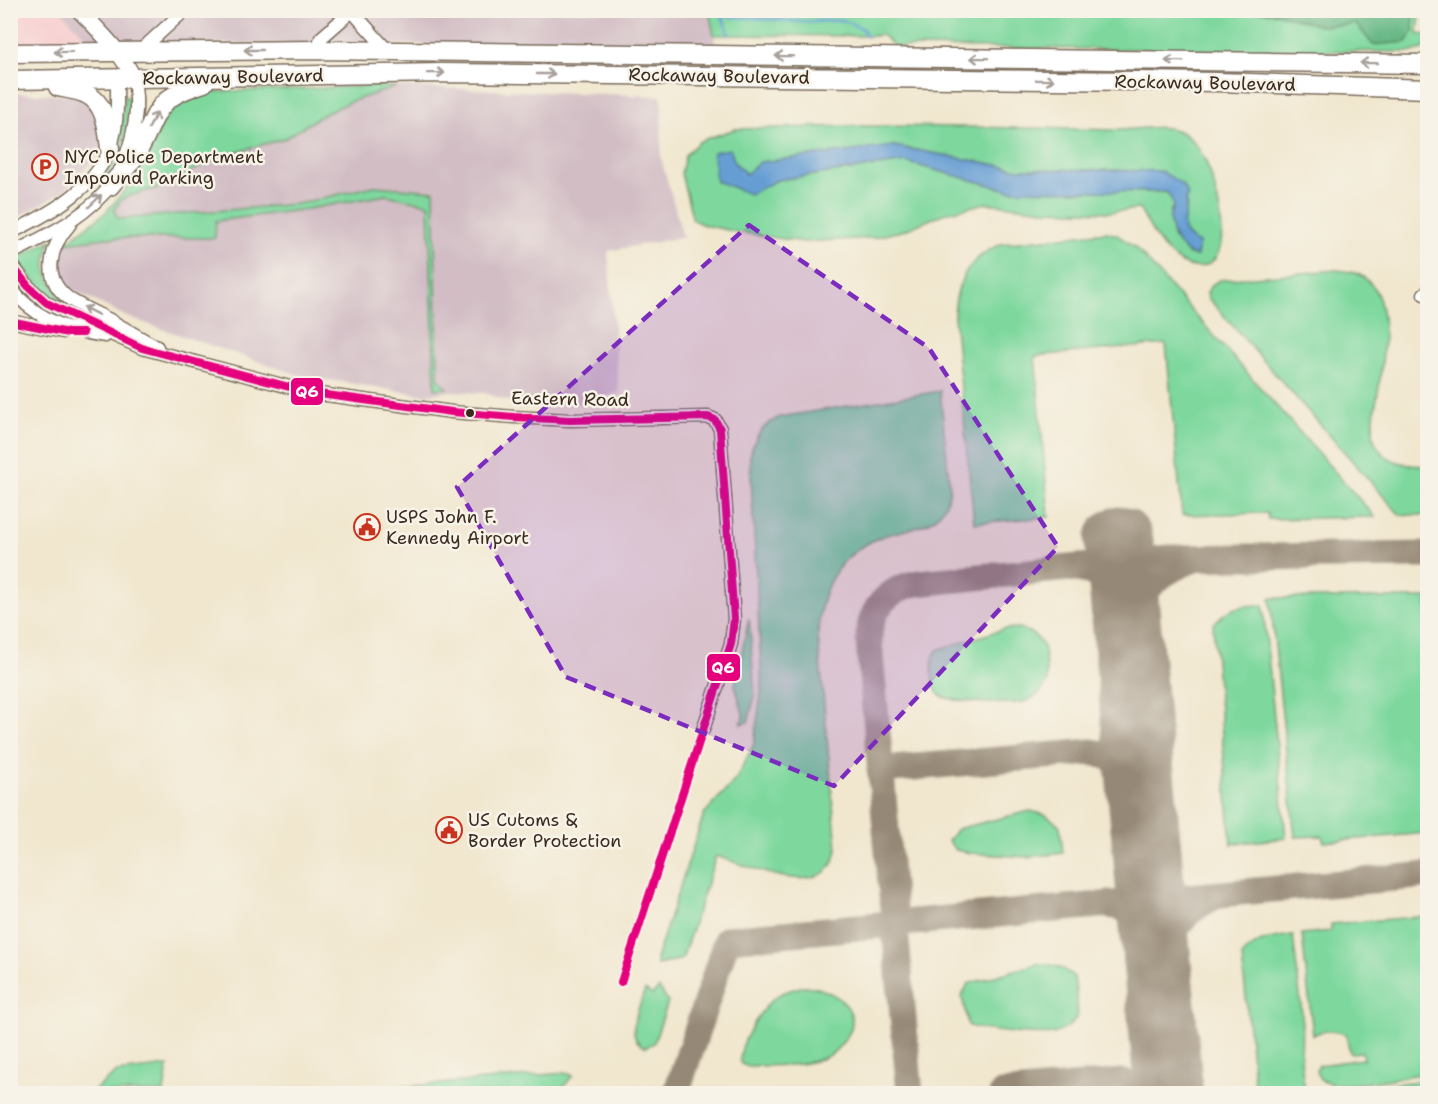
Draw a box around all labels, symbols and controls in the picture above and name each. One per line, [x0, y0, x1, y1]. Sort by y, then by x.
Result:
one-way arrow [243, 44, 263, 56]
one-way arrow [54, 46, 74, 58]
one-way arrow [775, 50, 795, 62]
one-way arrow [970, 52, 990, 64]
one-way arrow [1165, 55, 1185, 66]
one-way arrow [1360, 57, 1380, 69]
street label: Rockaway Boulevard [628, 62, 810, 90]
street label: Rockaway Boulevard [142, 63, 324, 91]
one-way arrow [426, 67, 446, 79]
one-way arrow [535, 68, 555, 80]
street label: Rockaway Boulevard [1114, 69, 1296, 97]
one-way arrow [1034, 74, 1054, 86]
one-way arrow [148, 111, 159, 129]
place label: NYC Police Department Impound Parking [64, 145, 264, 190]
parking icon: NYC Police Department Impound Parking [30, 152, 60, 182]
one-way arrow [88, 194, 103, 208]
one-way arrow [82, 304, 100, 316]
line badge: Q6 [290, 377, 324, 406]
text: Q6 [295, 381, 319, 402]
street label: Eastern Road [511, 386, 629, 412]
unlabelled marker [464, 407, 476, 419]
place label: USPS John F. Kennedy Airport [386, 505, 529, 550]
public building icon: USPS John F. Kennedy Airport [352, 512, 382, 542]
line badge: Q6 [706, 653, 741, 682]
text: Q6 [711, 657, 735, 678]
place label: US Cutoms & Border Protection [468, 808, 621, 853]
public building icon: US Cutoms & Border Protection [434, 815, 464, 845]

